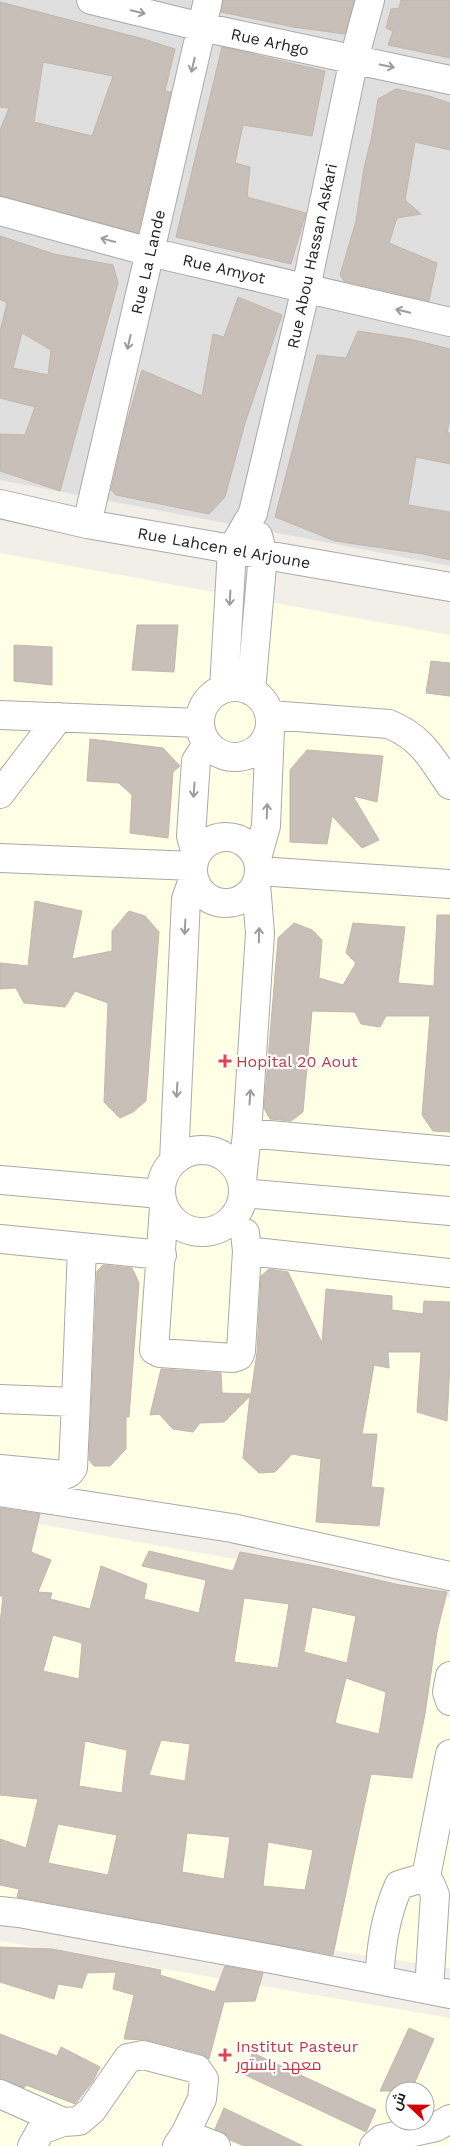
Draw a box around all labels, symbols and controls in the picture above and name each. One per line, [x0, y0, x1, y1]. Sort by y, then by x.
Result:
one-way arrow [130, 8, 146, 17]
street label: Rue Arhgo [229, 24, 311, 60]
one-way arrow [188, 56, 197, 72]
one-way arrow [378, 62, 394, 71]
street label: Rue Abou Hassan Askari [283, 162, 341, 350]
street label: Rue La Lande [127, 208, 169, 316]
one-way arrow [101, 235, 117, 245]
street label: Rue Amyot [181, 250, 268, 288]
one-way arrow [395, 306, 411, 315]
one-way arrow [124, 334, 133, 350]
street label: Rue Lahcen el Arjoune [136, 523, 312, 573]
one-way arrow [225, 589, 234, 605]
one-way arrow [190, 782, 199, 798]
one-way arrow [262, 803, 271, 819]
one-way arrow [180, 918, 190, 935]
one-way arrow [254, 927, 264, 944]
place label: Hopital 20 Aout [236, 1052, 358, 1071]
marker: Hopital 20 Aout [218, 1054, 232, 1068]
one-way arrow [172, 1081, 182, 1097]
one-way arrow [245, 1090, 254, 1106]
place label: Institut Pasteur معهد باستور [235, 2037, 359, 2075]
marker: Institut Pasteur معهد باستور [218, 2048, 232, 2062]
north arrow [385, 2081, 435, 2131]
text: ش [387, 2090, 410, 2113]

